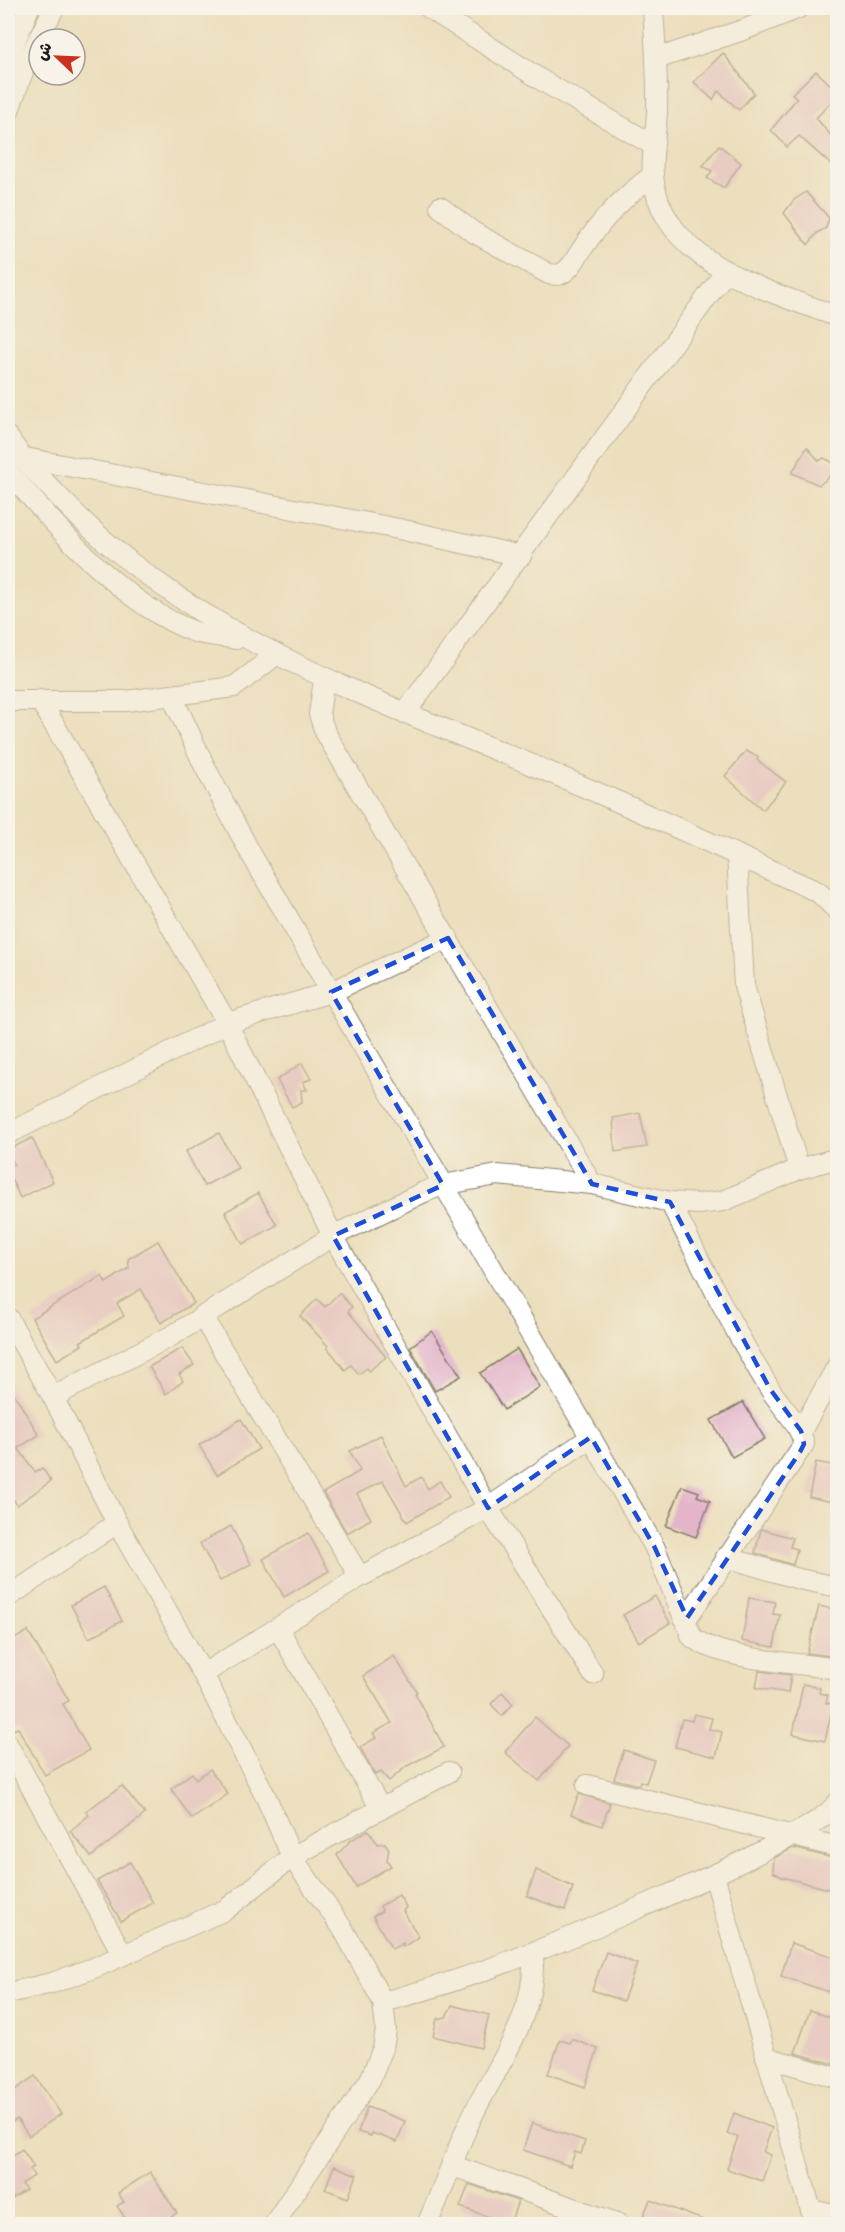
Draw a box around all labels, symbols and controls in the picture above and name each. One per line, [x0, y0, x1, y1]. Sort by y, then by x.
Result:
north arrow [27, 27, 87, 87]
text: ش [31, 39, 60, 65]

